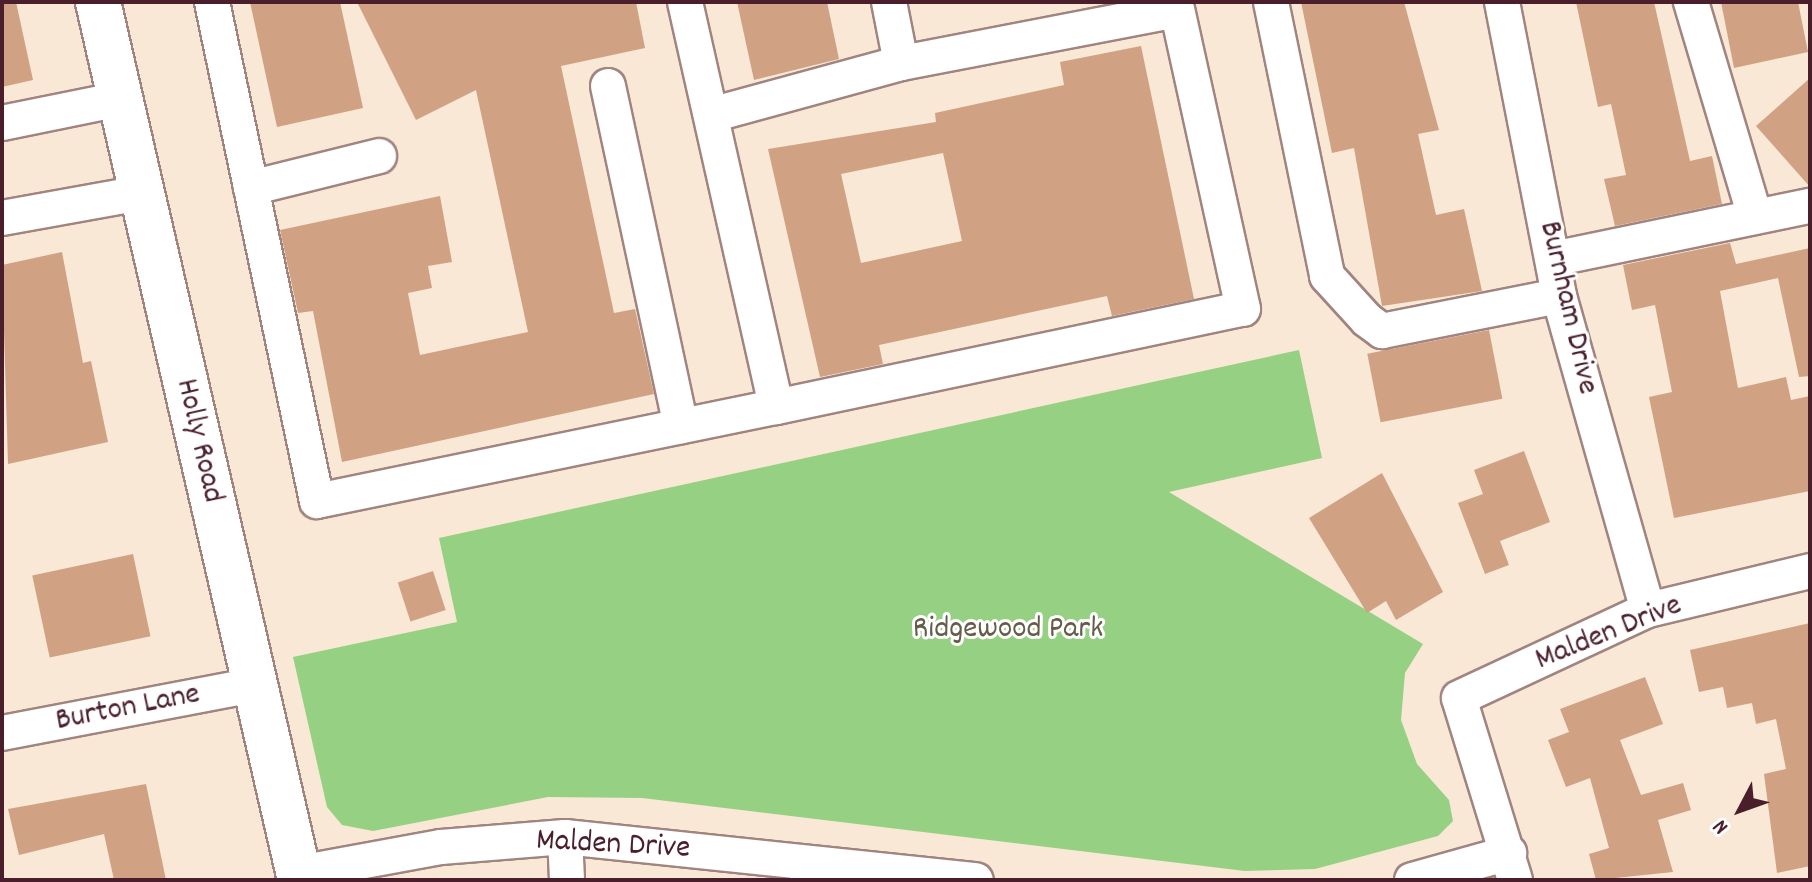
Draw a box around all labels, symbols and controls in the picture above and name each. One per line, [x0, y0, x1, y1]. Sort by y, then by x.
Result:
street label: Burnham Drive [1528, 218, 1606, 398]
street label: Holly Road [165, 375, 231, 507]
street label: Malden Drive [1530, 587, 1688, 681]
park label: Ridgewood Park [913, 611, 1103, 649]
street label: Burton Lane [53, 676, 203, 742]
north arrow [1700, 770, 1780, 850]
text: N [1706, 812, 1737, 840]
street label: Malden Drive [535, 823, 691, 869]

